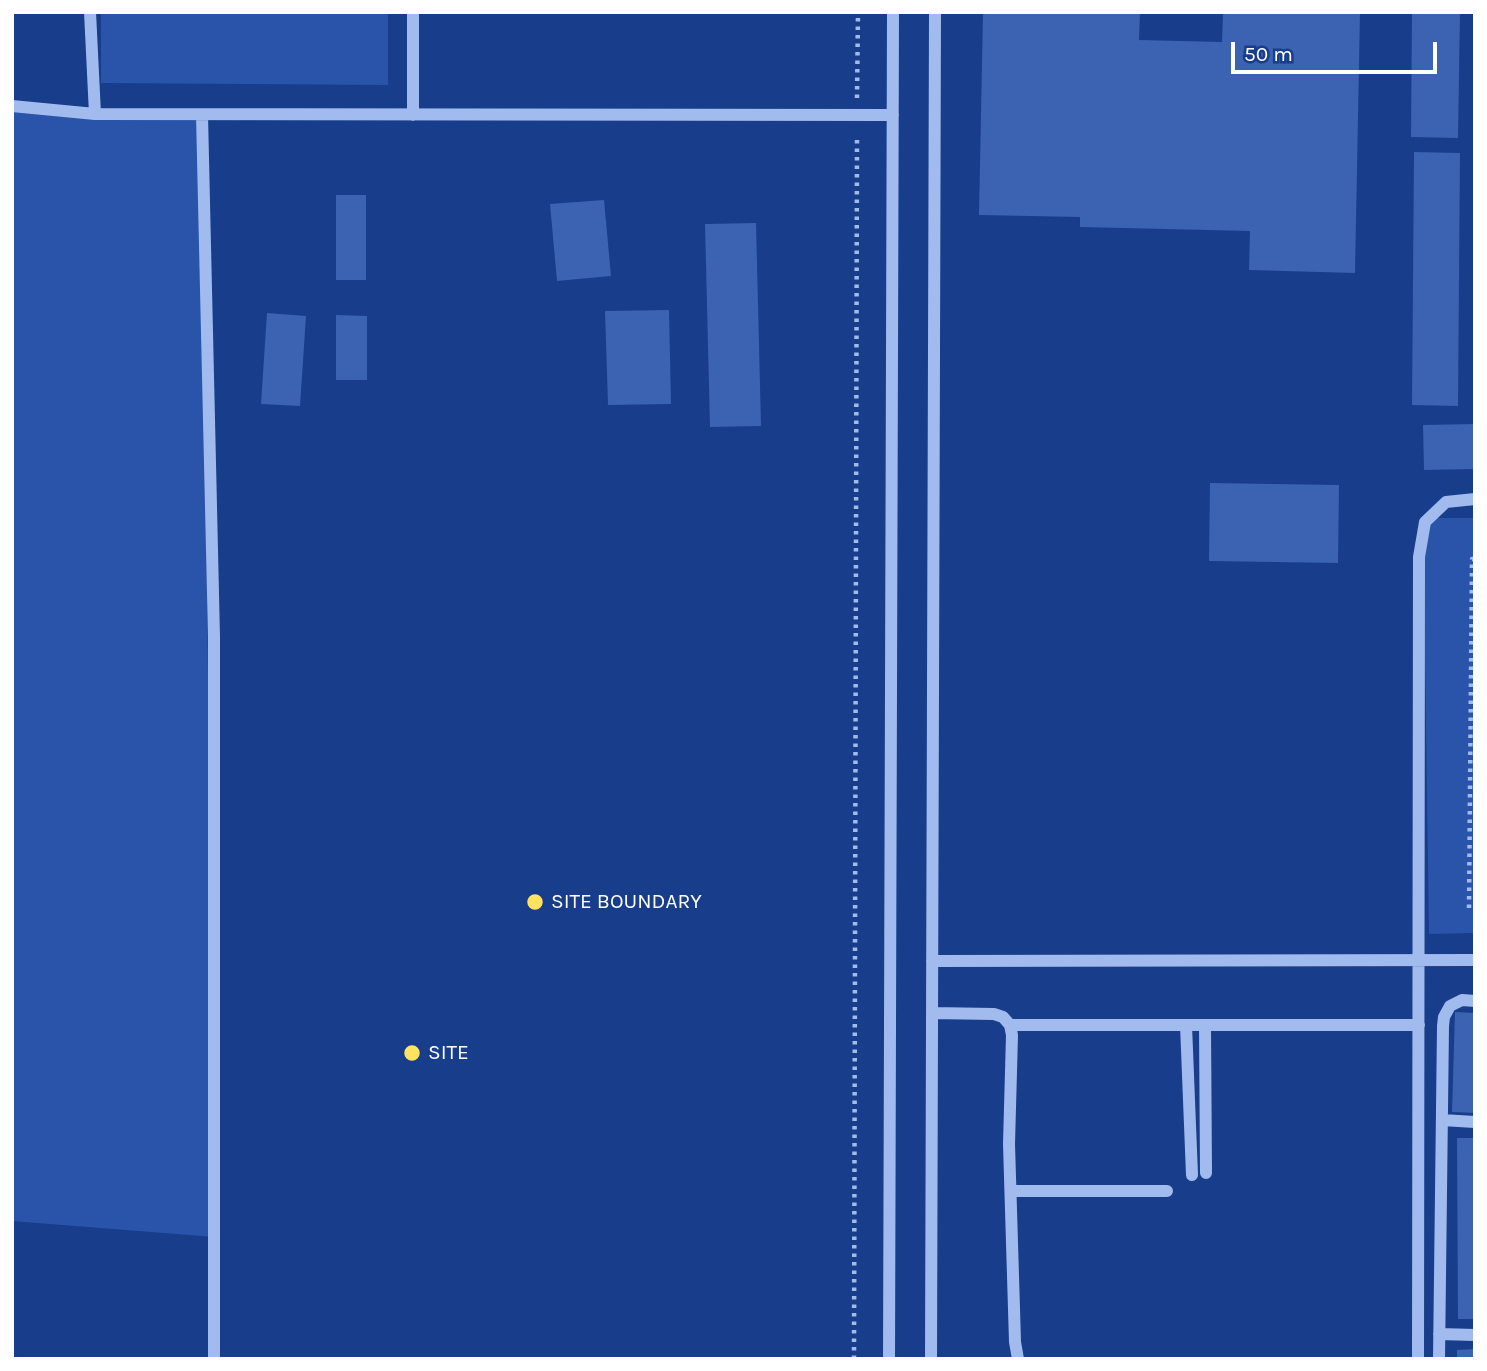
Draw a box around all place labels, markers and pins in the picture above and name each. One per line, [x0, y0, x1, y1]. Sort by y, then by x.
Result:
place label: SITE BOUNDARY [551, 889, 702, 915]
marker: SITE BOUNDARY [525, 892, 545, 912]
place label: SITE [428, 1040, 469, 1066]
marker: SITE [402, 1043, 422, 1063]

